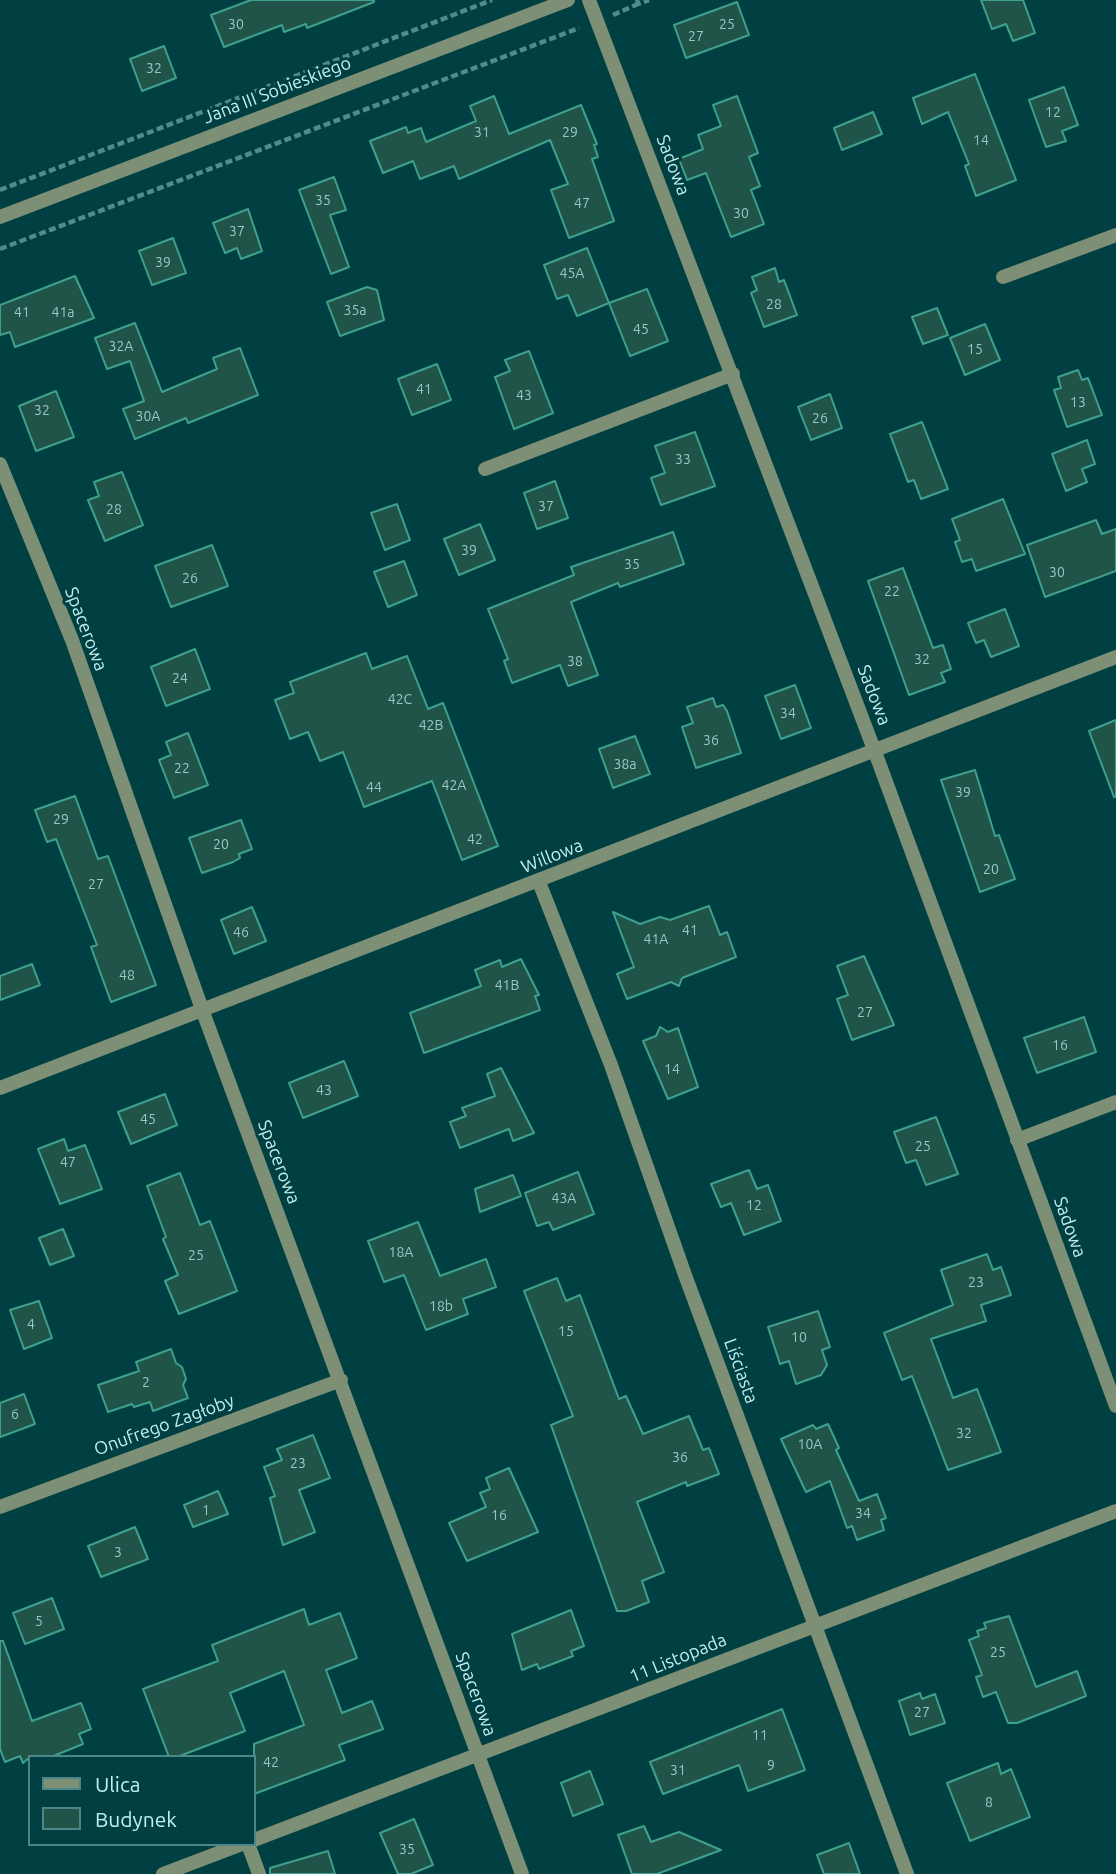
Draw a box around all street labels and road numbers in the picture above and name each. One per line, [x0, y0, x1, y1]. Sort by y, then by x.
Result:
street label: Jana III Sobieskiego [200, 52, 354, 128]
street label: Sadowa [652, 132, 694, 198]
street label: Spacerowa [60, 584, 112, 674]
street label: Sadowa [853, 662, 895, 728]
street label: Willowa [518, 834, 586, 878]
street label: Spacerowa [253, 1117, 305, 1207]
street label: Sadowa [1049, 1194, 1091, 1260]
street label: Liściasta [719, 1336, 763, 1406]
street label: Onufrego Zagłoby [91, 1390, 237, 1460]
street label: 11 Listopada [626, 1629, 730, 1687]
street label: Spacerowa [451, 1649, 501, 1739]

